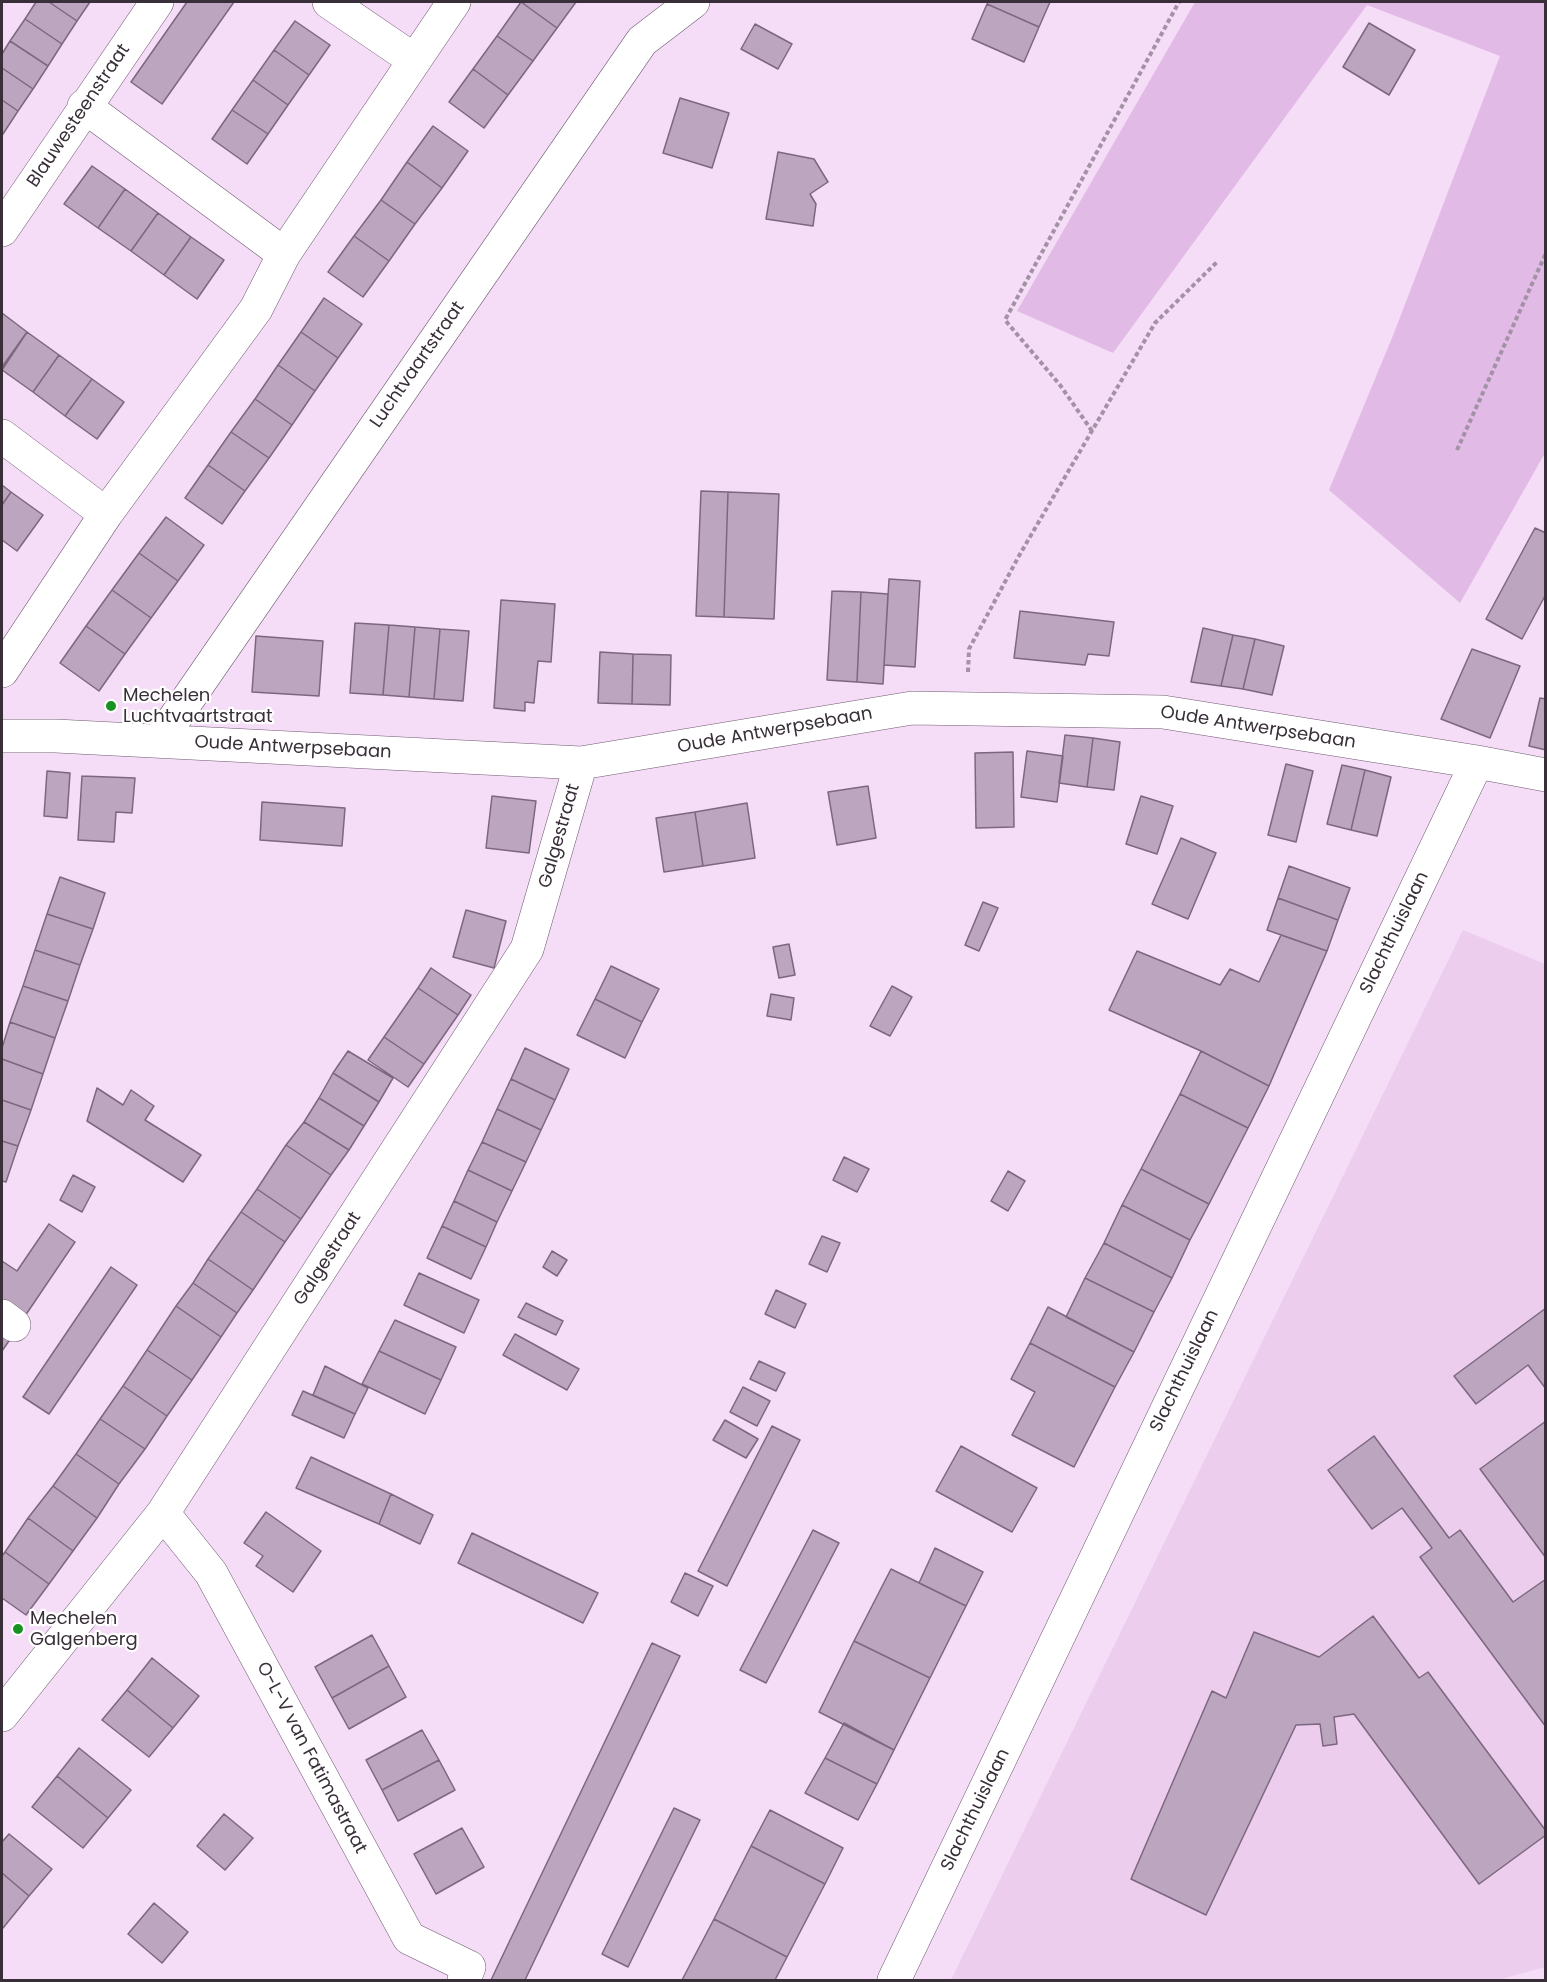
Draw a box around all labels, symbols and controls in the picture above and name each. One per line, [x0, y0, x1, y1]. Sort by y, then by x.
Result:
street label: Blauwesteenstraat [23, 40, 135, 192]
street label: Luchtvaartstraat [366, 298, 470, 432]
place label: Mechelen Luchtvaartstraat [123, 685, 273, 728]
marker: Mechelen Luchtvaartstraat [104, 699, 118, 713]
street label: Oude Antwerpsebaan [1159, 702, 1357, 754]
street label: Oude Antwerpsebaan [676, 703, 874, 759]
street label: Oude Antwerpsebaan [194, 732, 392, 764]
street label: Galgestraat [535, 781, 585, 891]
street label: Slachthuislaan [1356, 868, 1434, 998]
street label: Galgestraat [290, 1208, 366, 1310]
street label: Slachthuislaan [1146, 1306, 1224, 1436]
place label: Mechelen Galgenberg [30, 1608, 138, 1650]
marker: Mechelen Galgenberg [11, 1622, 25, 1636]
street label: O-L-V van Fatimastraat [251, 1659, 371, 1857]
street label: Slachthuislaan [937, 1745, 1015, 1875]

